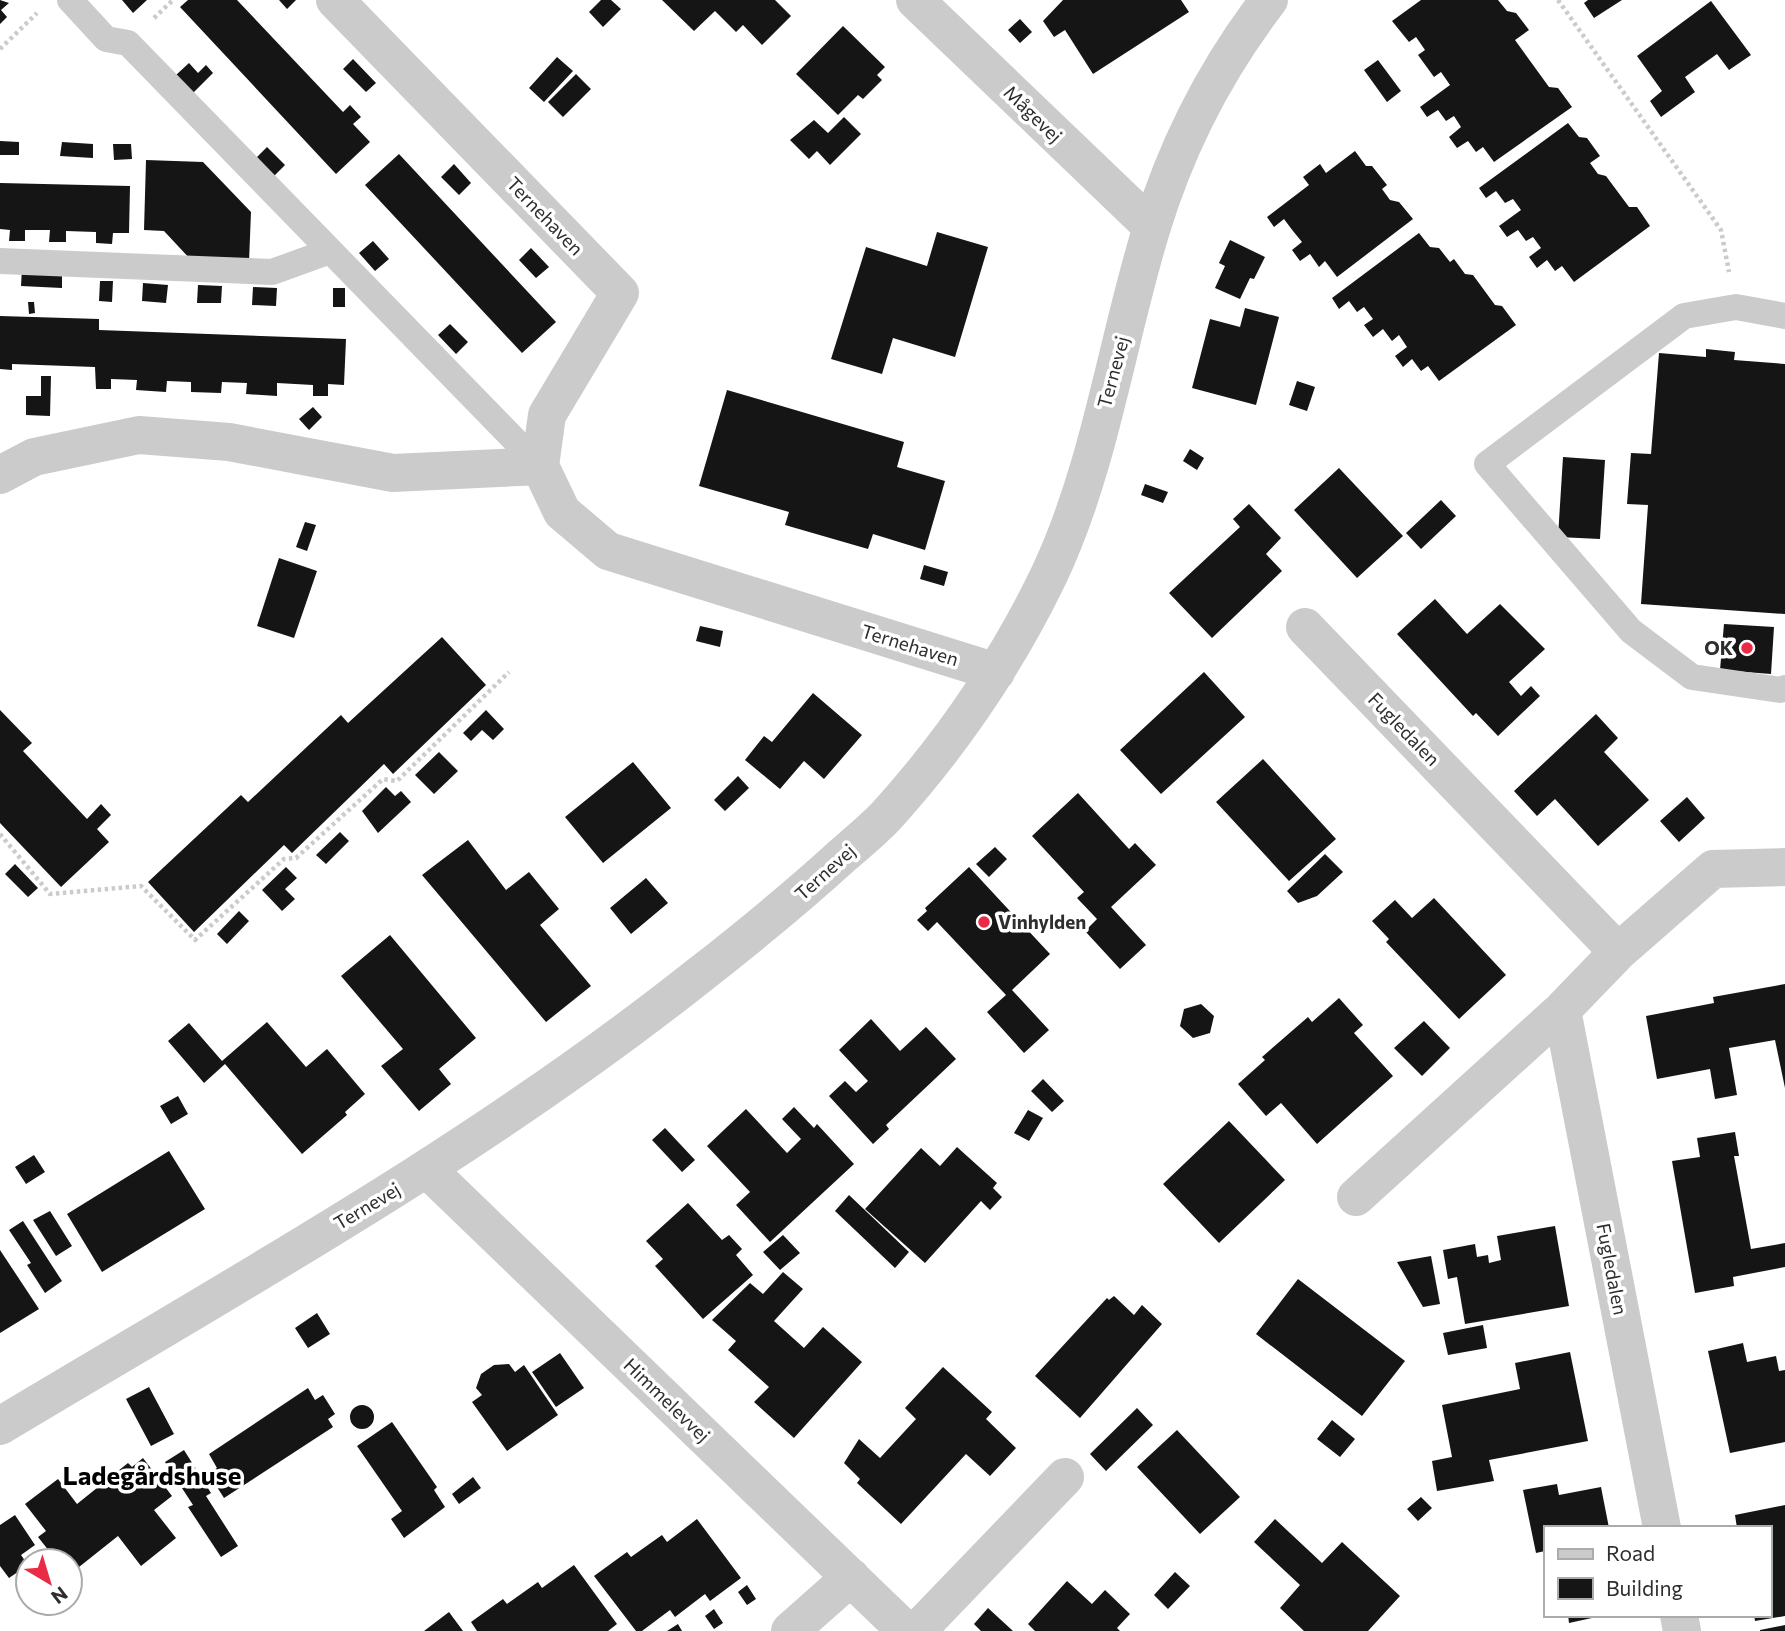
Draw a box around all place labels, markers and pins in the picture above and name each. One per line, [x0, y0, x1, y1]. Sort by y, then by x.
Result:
place label: OK [1704, 636, 1733, 659]
marker: OK [1739, 640, 1755, 656]
place label: Vinhylden [998, 910, 1086, 933]
marker: Vinhylden [976, 914, 992, 930]

